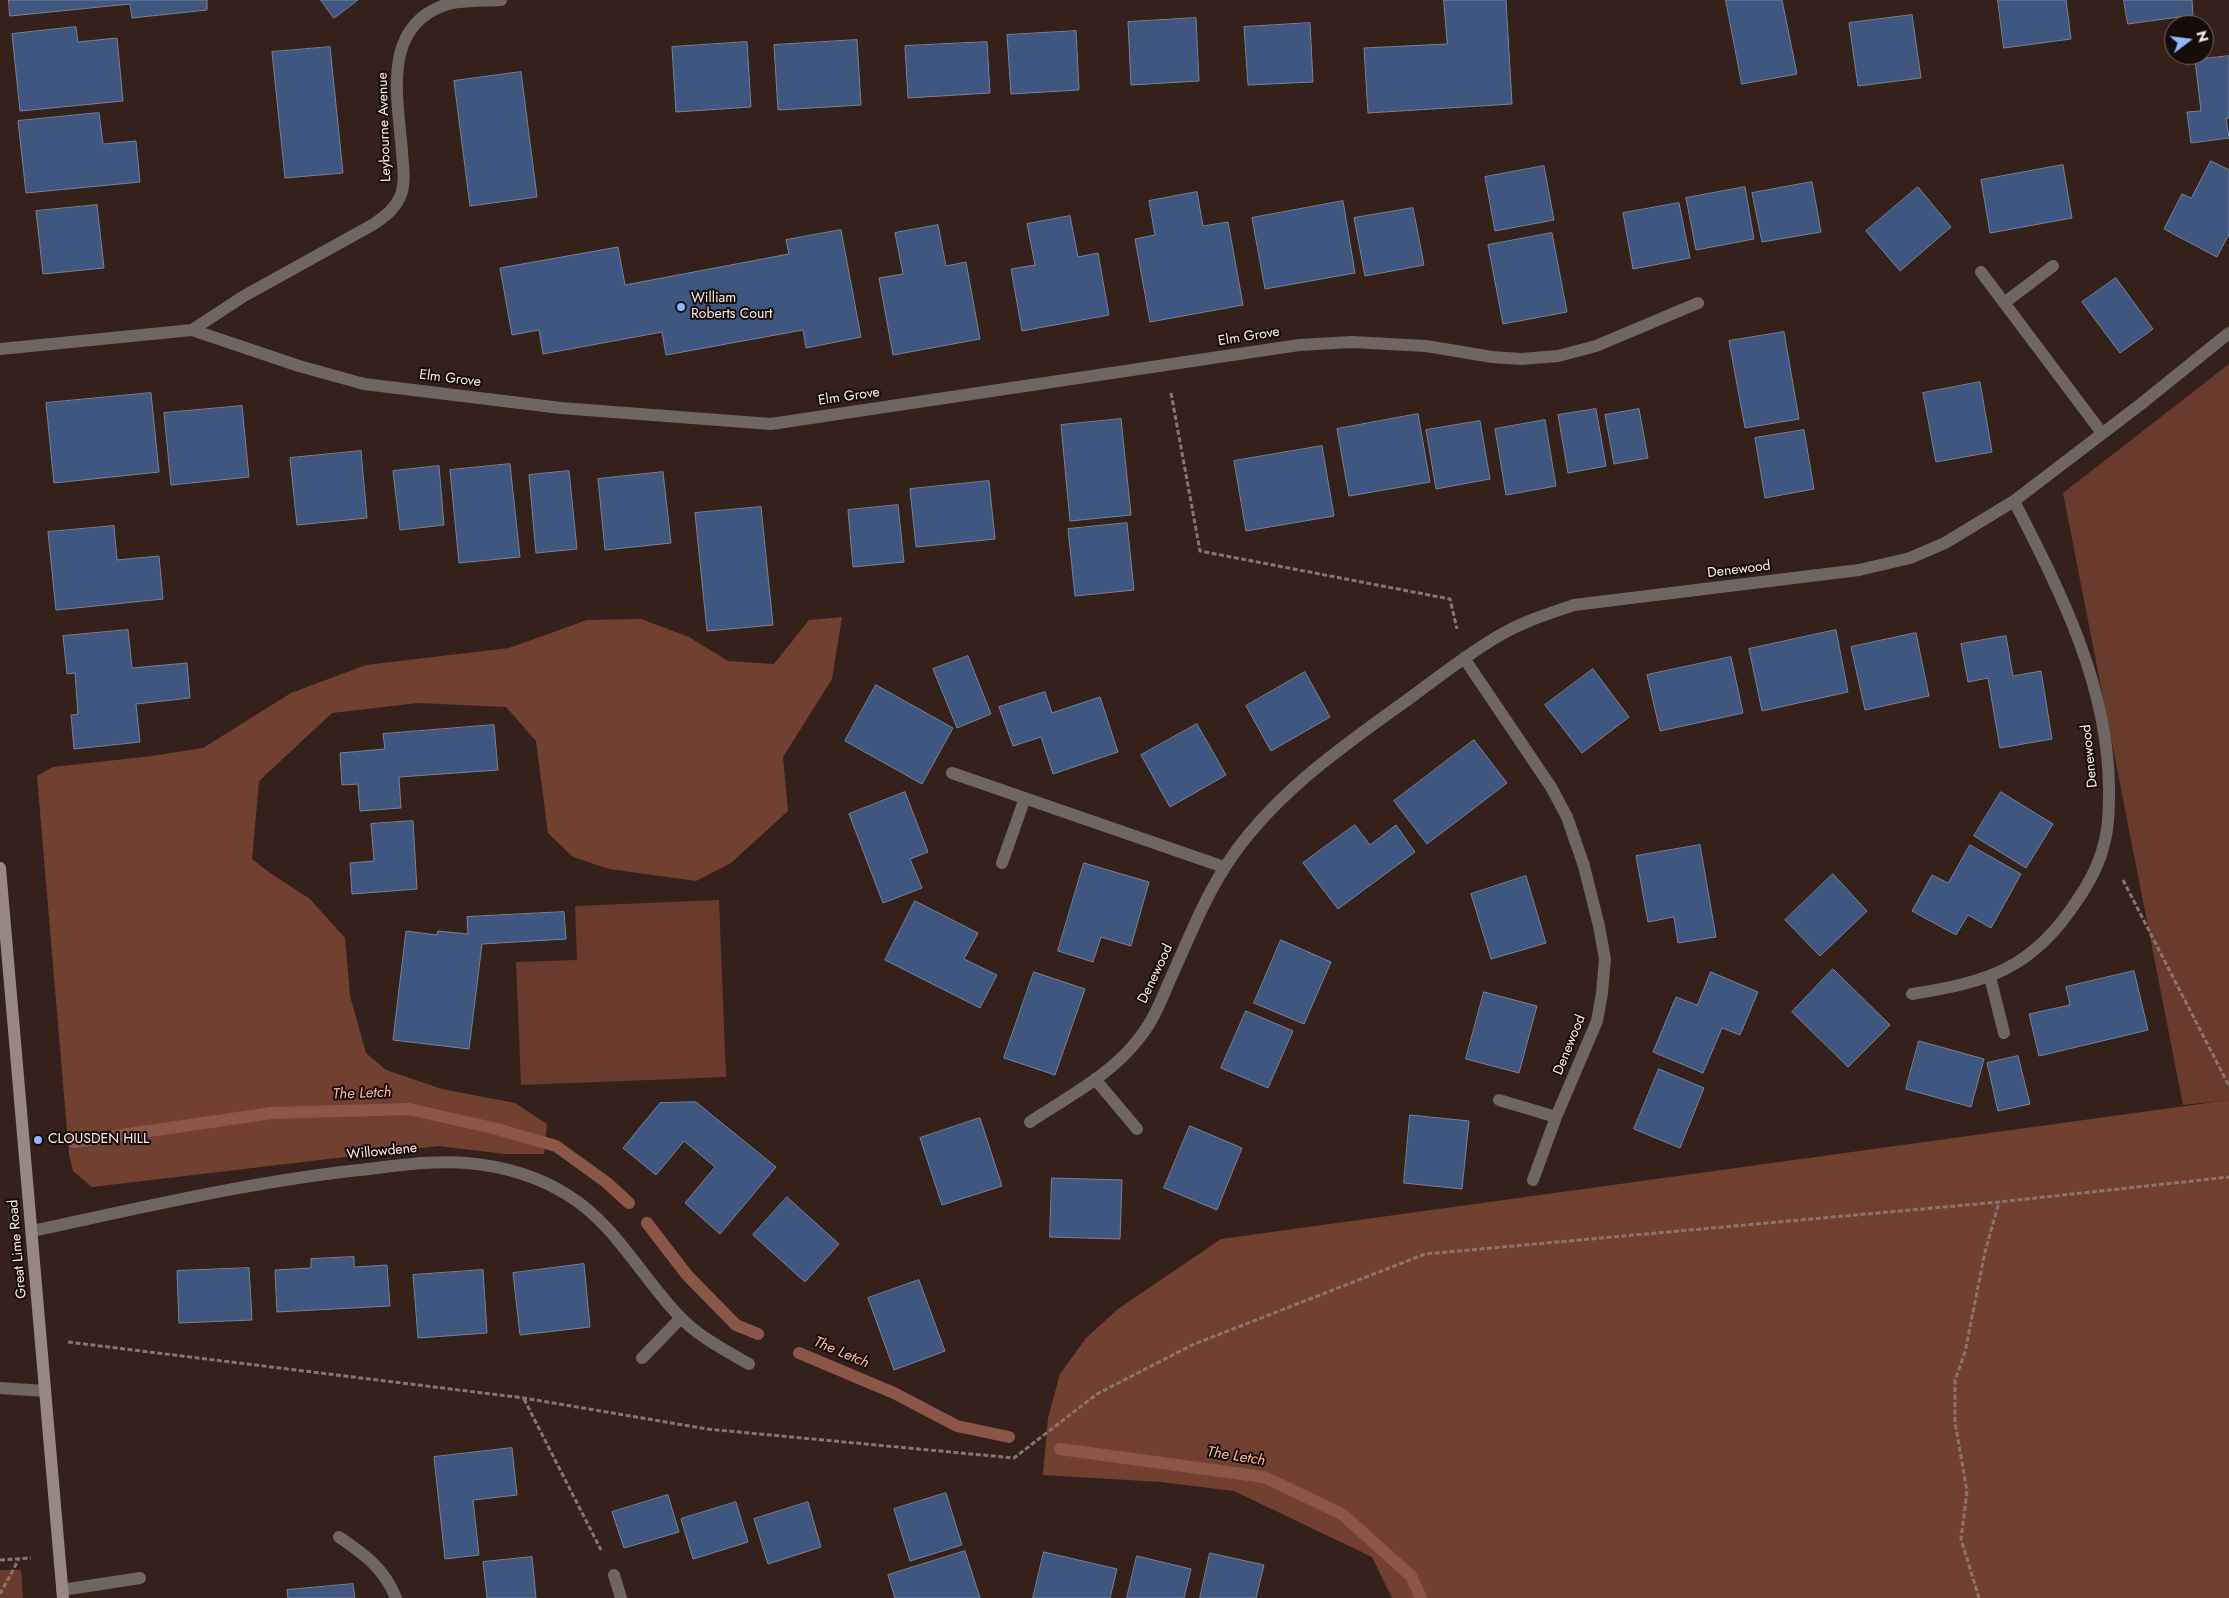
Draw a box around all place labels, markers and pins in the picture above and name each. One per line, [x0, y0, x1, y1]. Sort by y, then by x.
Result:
place label: William Roberts Court [691, 291, 772, 324]
marker: William Roberts Court [675, 301, 687, 313]
place label: CLOUSDEN HILL [48, 1132, 149, 1148]
marker: CLOUSDEN HILL [32, 1134, 44, 1146]

